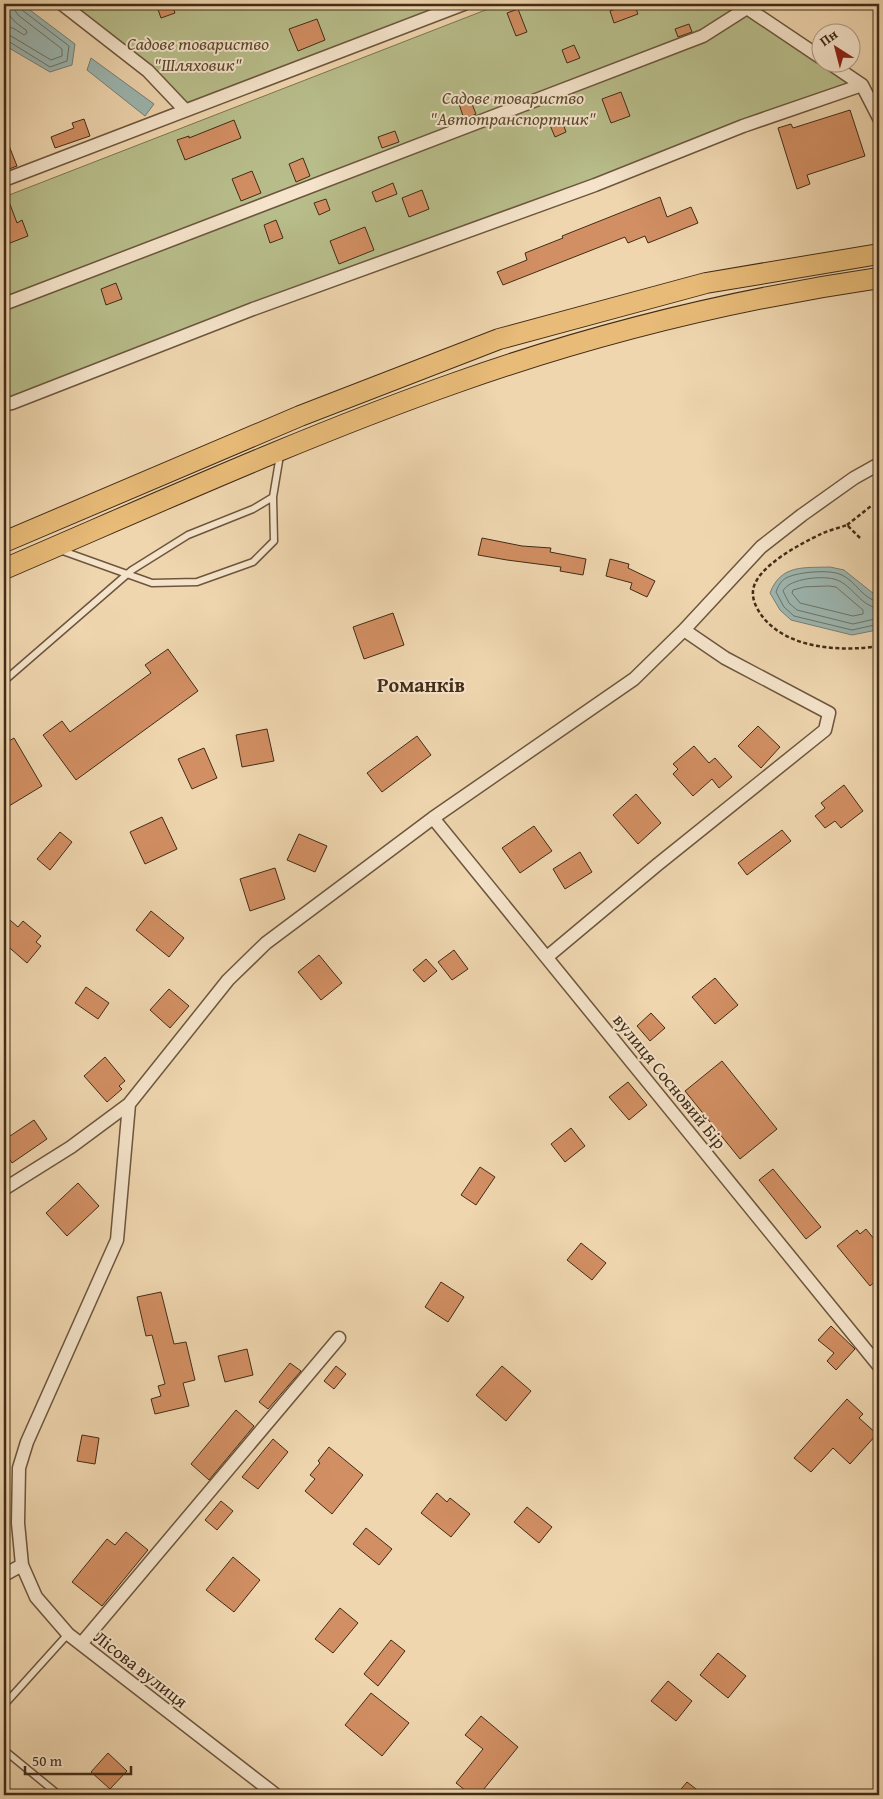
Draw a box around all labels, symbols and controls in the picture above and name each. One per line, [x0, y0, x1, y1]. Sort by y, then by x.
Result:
north arrow [810, 22, 860, 72]
text: Пн [815, 24, 842, 51]
park label: Садове товариство "Шляховик" [127, 30, 269, 78]
park label: Садове товариство "Автотранспортник" [430, 84, 596, 132]
district label: Романків [377, 670, 465, 699]
street label: вулиця Сосновий Бір [607, 1007, 733, 1155]
street label: Лісова вулиця [88, 1624, 194, 1714]
scale bar [25, 1744, 131, 1776]
text: 50 m [32, 1750, 63, 1771]

